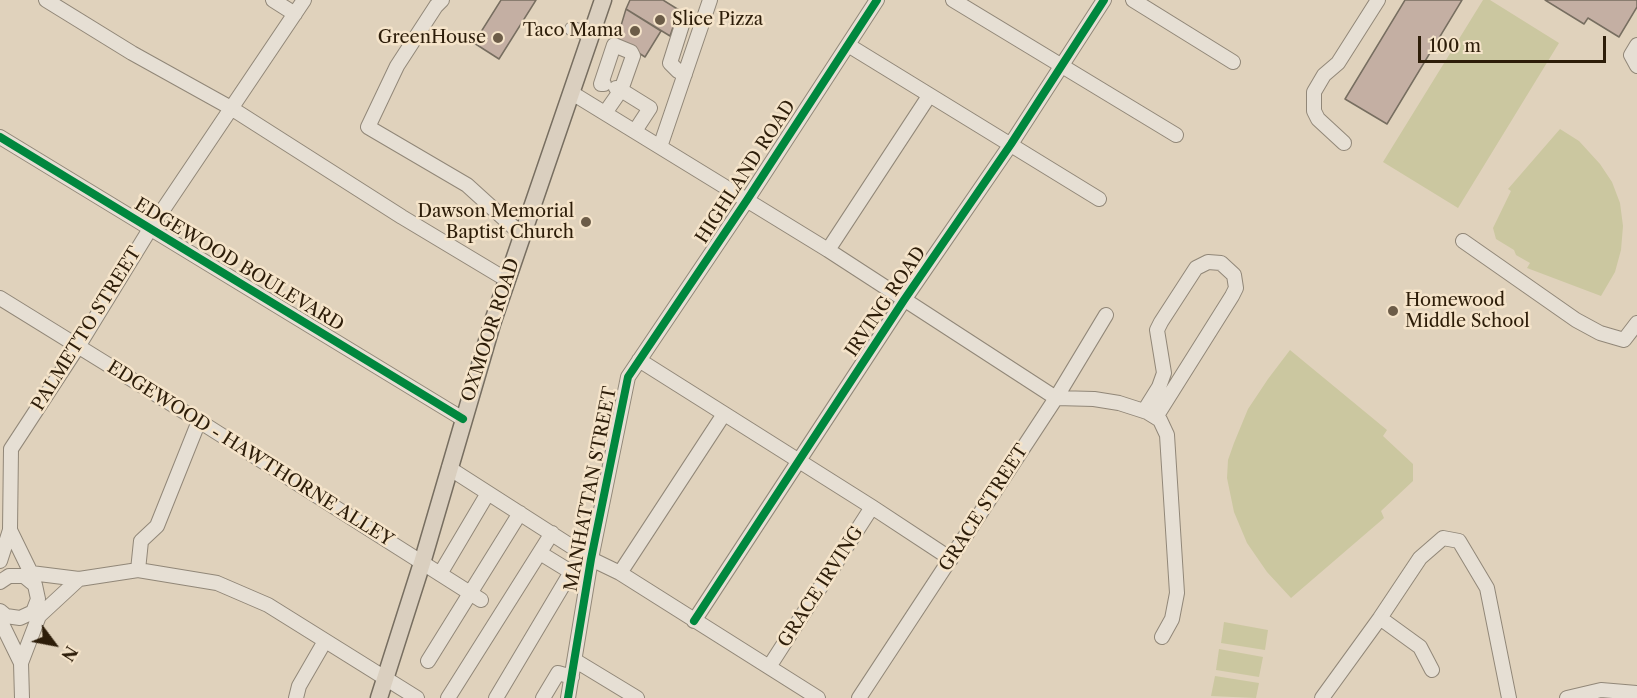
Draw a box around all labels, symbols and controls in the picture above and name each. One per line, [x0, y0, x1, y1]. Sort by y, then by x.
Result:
place label: Slice Pizza [672, 9, 763, 31]
marker: Slice Pizza [653, 13, 667, 27]
place label: Taco Mama [523, 20, 623, 42]
marker: Taco Mama [628, 24, 642, 38]
scale bar [1421, 24, 1608, 62]
place label: GreenHouse [378, 27, 486, 49]
marker: GreenHouse [491, 31, 505, 45]
text: 100 m [1429, 35, 1481, 57]
street label: HIGHLAND ROAD [692, 96, 800, 248]
street label: EDGEWOOD BOULEVARD [130, 194, 348, 336]
place label: Dawson Memorial Baptist Church [417, 201, 574, 244]
marker: Dawson Memorial Baptist Church [579, 215, 593, 229]
street label: PALMETTO STREET [28, 243, 146, 415]
street label: IRVING ROAD [841, 243, 931, 361]
street label: OXMOOR ROAD [458, 256, 524, 404]
place label: Homewood Middle School [1405, 290, 1530, 332]
marker: Homewood Middle School [1386, 304, 1400, 318]
street label: EDGEWOOD - HAWTHORNE ALLEY [103, 357, 397, 551]
street label: MANHATTAN STREET [561, 385, 621, 593]
street label: GRACE STREET [935, 440, 1033, 576]
street label: GRACE IRVING [774, 523, 868, 651]
north arrow [24, 614, 84, 674]
text: N [57, 642, 81, 665]

